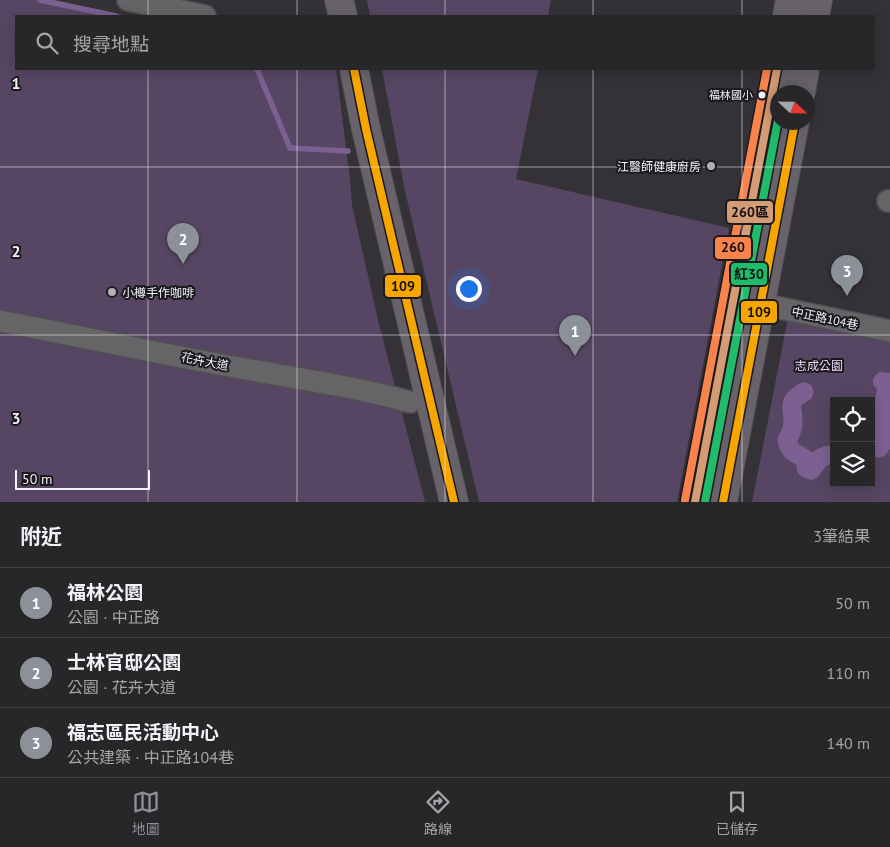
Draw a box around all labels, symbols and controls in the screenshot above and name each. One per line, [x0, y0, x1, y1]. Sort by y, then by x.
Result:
search box [15, 15, 875, 70]
icon: search [33, 29, 61, 57]
text: 搜尋地點 [73, 32, 149, 56]
text: 1 [11, 73, 21, 93]
north arrow [770, 85, 815, 130]
place label: 福林國小 [709, 88, 753, 102]
marker: 福林國小 [757, 90, 767, 100]
place label: 江醫師健康廚房 [617, 159, 701, 174]
marker: 江醫師健康廚房 [705, 160, 717, 172]
line badge: 260區 [726, 200, 774, 224]
text: 260區 [731, 203, 769, 221]
pin: 2 [167, 223, 199, 264]
line badge: 260 [714, 236, 752, 260]
text: 260 [721, 238, 745, 256]
text: 2 [11, 241, 21, 261]
pin: 3 [831, 255, 863, 296]
line badge: 紅30 [730, 262, 768, 286]
text: 紅30 [734, 265, 764, 283]
line badge: 109 [384, 274, 422, 298]
your location [456, 276, 482, 302]
text: 109 [391, 277, 415, 295]
place label: 小樽手作咖啡 [122, 285, 194, 300]
marker: 小樽手作咖啡 [106, 286, 118, 298]
line badge: 109 [740, 300, 778, 324]
text: 109 [747, 303, 771, 321]
street label: 中正路104巷 [790, 304, 860, 332]
pin: 1 [559, 315, 591, 356]
street label: 花卉大道 [180, 349, 230, 373]
park label: 志成公園 [795, 358, 843, 373]
map controls [830, 397, 875, 487]
button: locate [830, 397, 875, 442]
text: 3 [11, 408, 21, 428]
button: layers [830, 442, 875, 487]
scale bar [15, 467, 150, 490]
text: 50 m [22, 470, 52, 488]
text: 附近 [20, 523, 62, 550]
text: 3筆結果 [813, 526, 870, 546]
text: 福林公園 [67, 580, 143, 604]
text: 1 [31, 593, 41, 613]
text: 50 m [835, 593, 870, 613]
text: 公園 · 中正路 [67, 607, 160, 627]
text: 士林官邸公園 [67, 650, 181, 674]
text: 2 [31, 663, 41, 683]
text: 110 m [827, 663, 870, 683]
text: 公園 · 花卉大道 [67, 677, 176, 697]
text: 福志區民活動中心 [67, 720, 219, 744]
text: 3 [31, 733, 41, 753]
text: 140 m [827, 733, 870, 753]
text: 公共建築 · 中正路104巷 [67, 747, 234, 767]
tab: 地圖 [132, 788, 160, 838]
tab: 路線 [424, 788, 452, 838]
tab: 已儲存 [716, 788, 758, 838]

